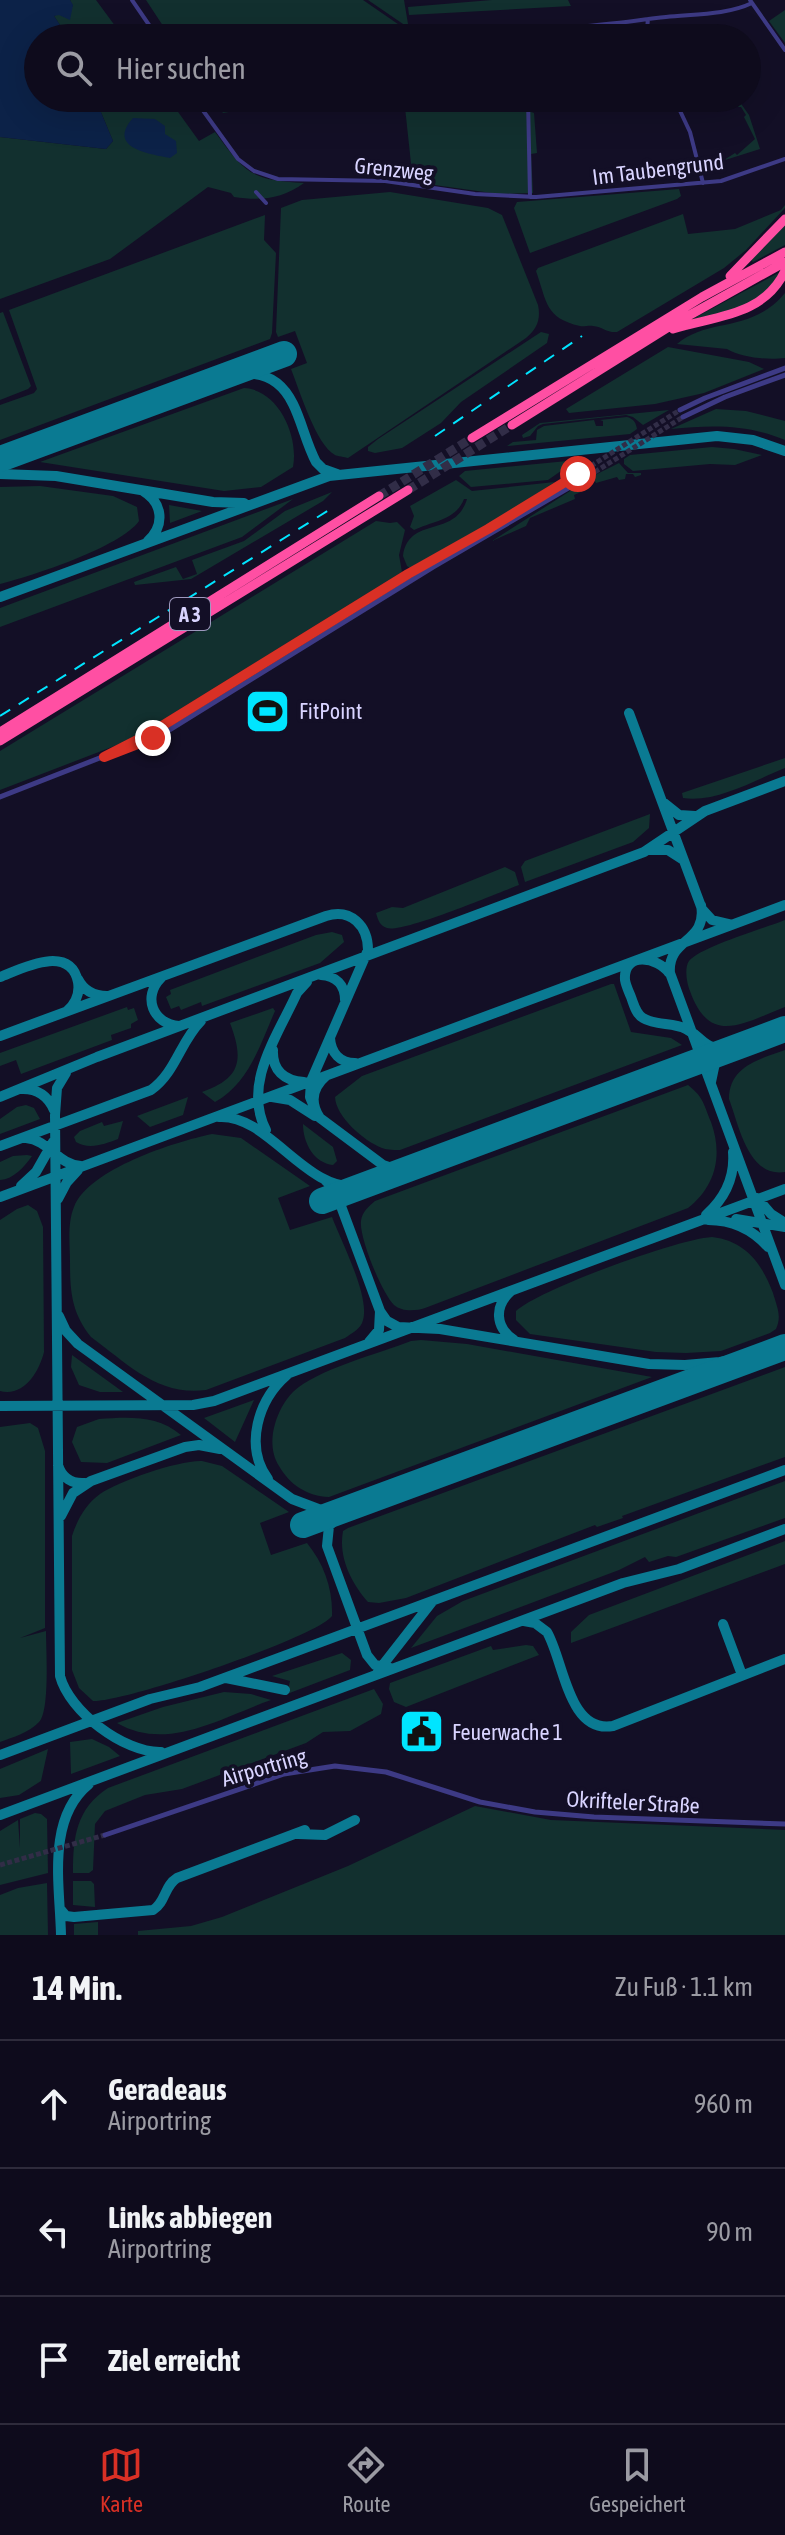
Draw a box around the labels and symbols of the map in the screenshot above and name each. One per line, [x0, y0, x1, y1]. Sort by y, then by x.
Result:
street label: Im Taubengrund [591, 148, 725, 190]
street label: Grenzweg [353, 152, 435, 186]
route start [560, 456, 596, 492]
road number: A 3 [170, 598, 210, 630]
sports icon: FitPoint [244, 687, 292, 735]
place label: FitPoint [299, 698, 362, 724]
route end [135, 720, 171, 756]
public building icon: Feuerwache 1 [397, 1708, 445, 1756]
place label: Feuerwache 1 [452, 1719, 563, 1745]
street label: Airportring [218, 1742, 310, 1792]
street label: Okrifteler Straße [566, 1786, 700, 1818]

